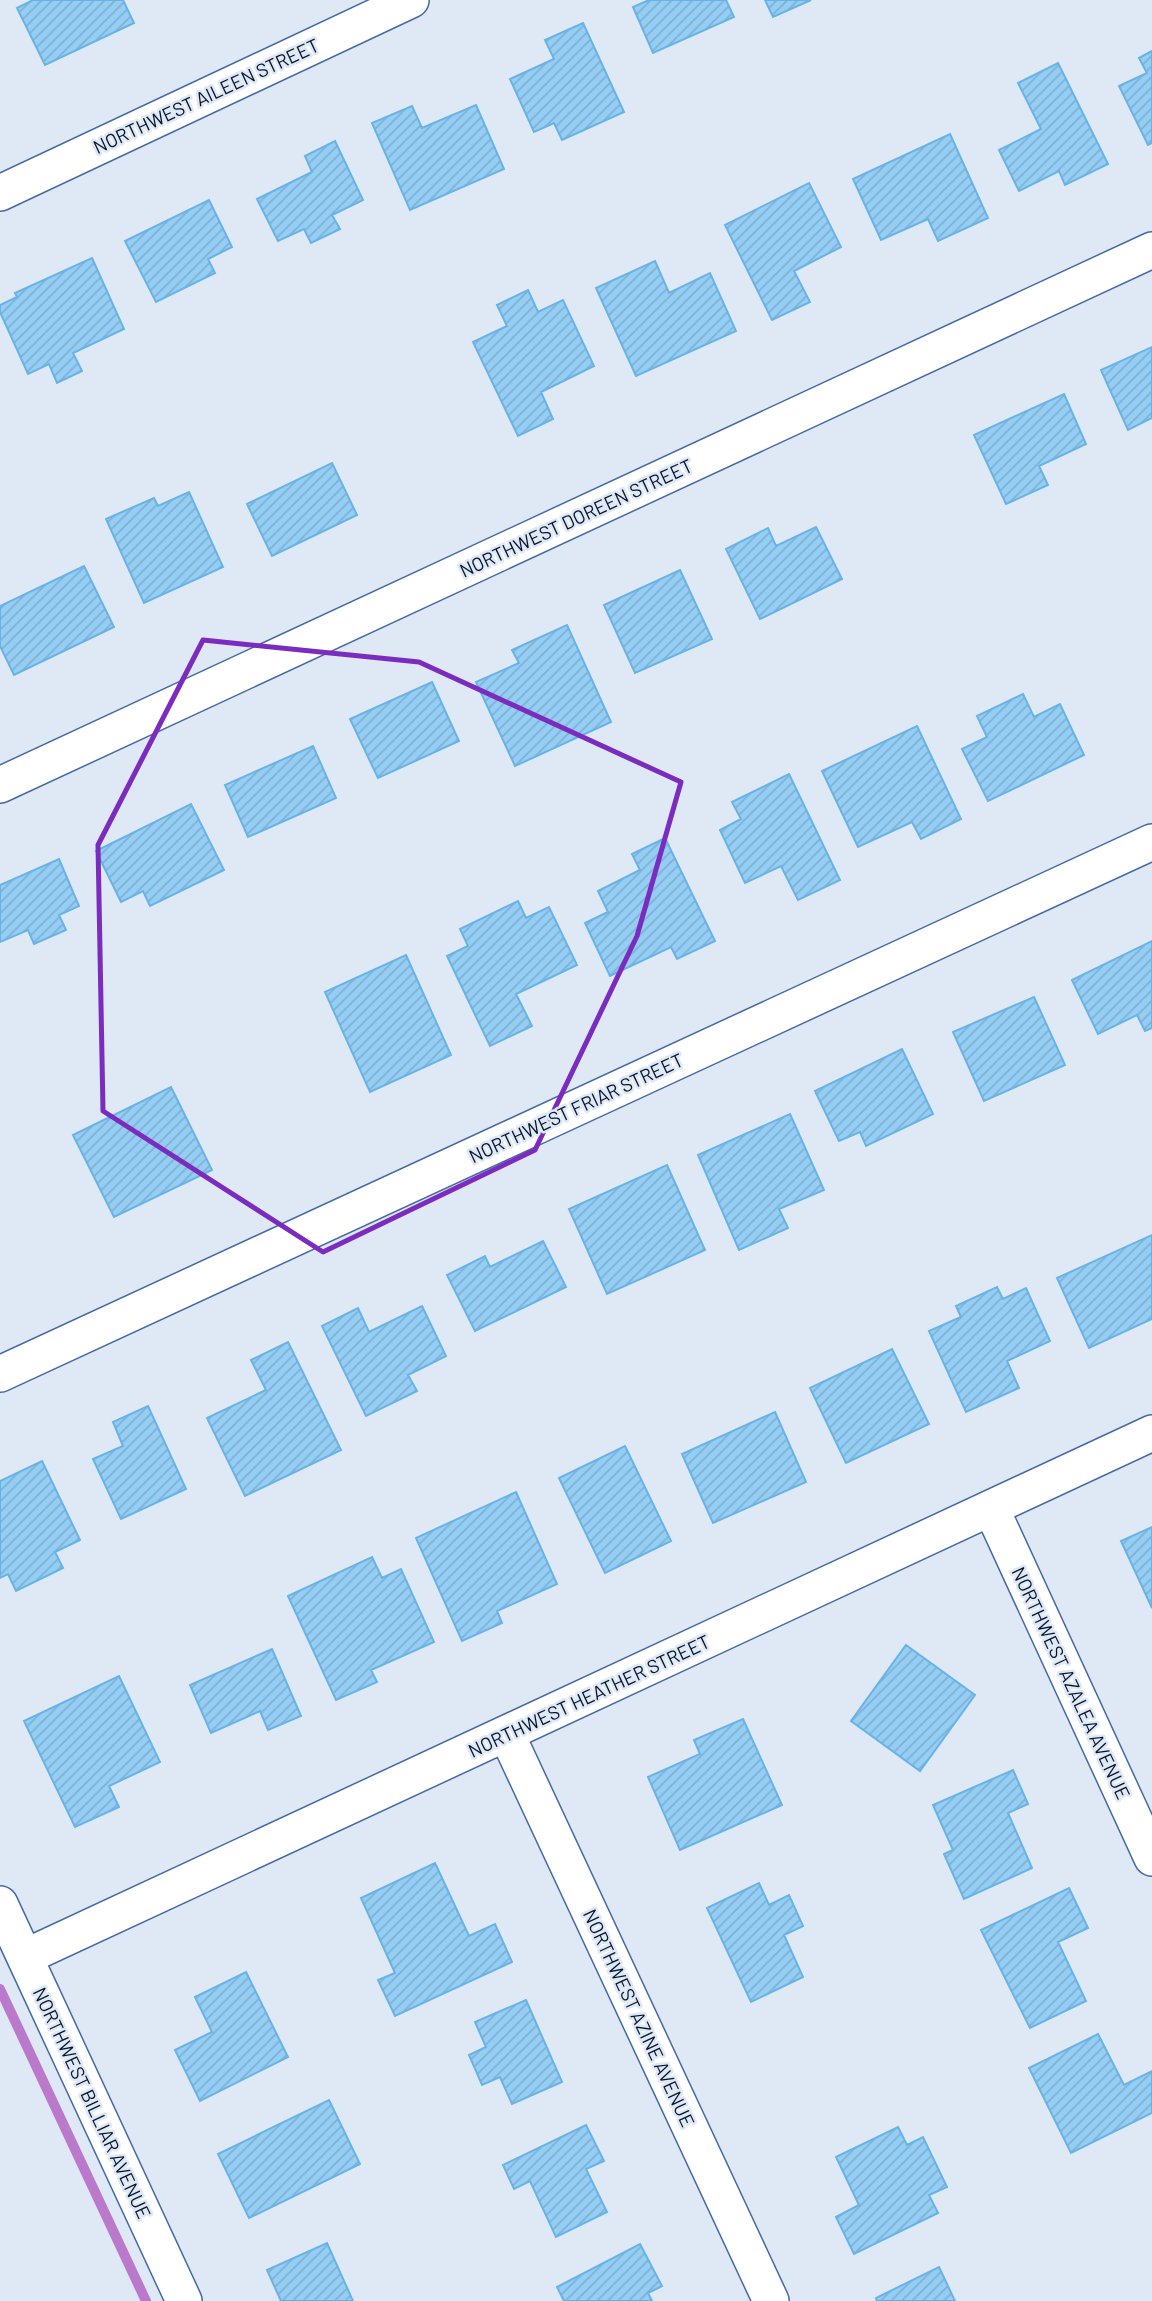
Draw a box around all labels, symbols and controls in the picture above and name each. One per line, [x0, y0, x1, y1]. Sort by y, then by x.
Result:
street label: NORTHWEST AILEEN STREET [89, 33, 322, 158]
street label: NORTHWEST DOREEN STREET [456, 453, 696, 582]
street label: NORTHWEST FRIAR STREET [465, 1048, 687, 1167]
street label: NORTHWEST AZALEA AVENUE [1007, 1563, 1136, 1803]
street label: NORTHWEST HEATHER STREET [464, 1629, 713, 1762]
street label: NORTHWEST AZINE AVENUE [579, 1905, 700, 2130]
street label: NORTHWEST BILLIAR AVENUE [29, 1983, 156, 2222]

